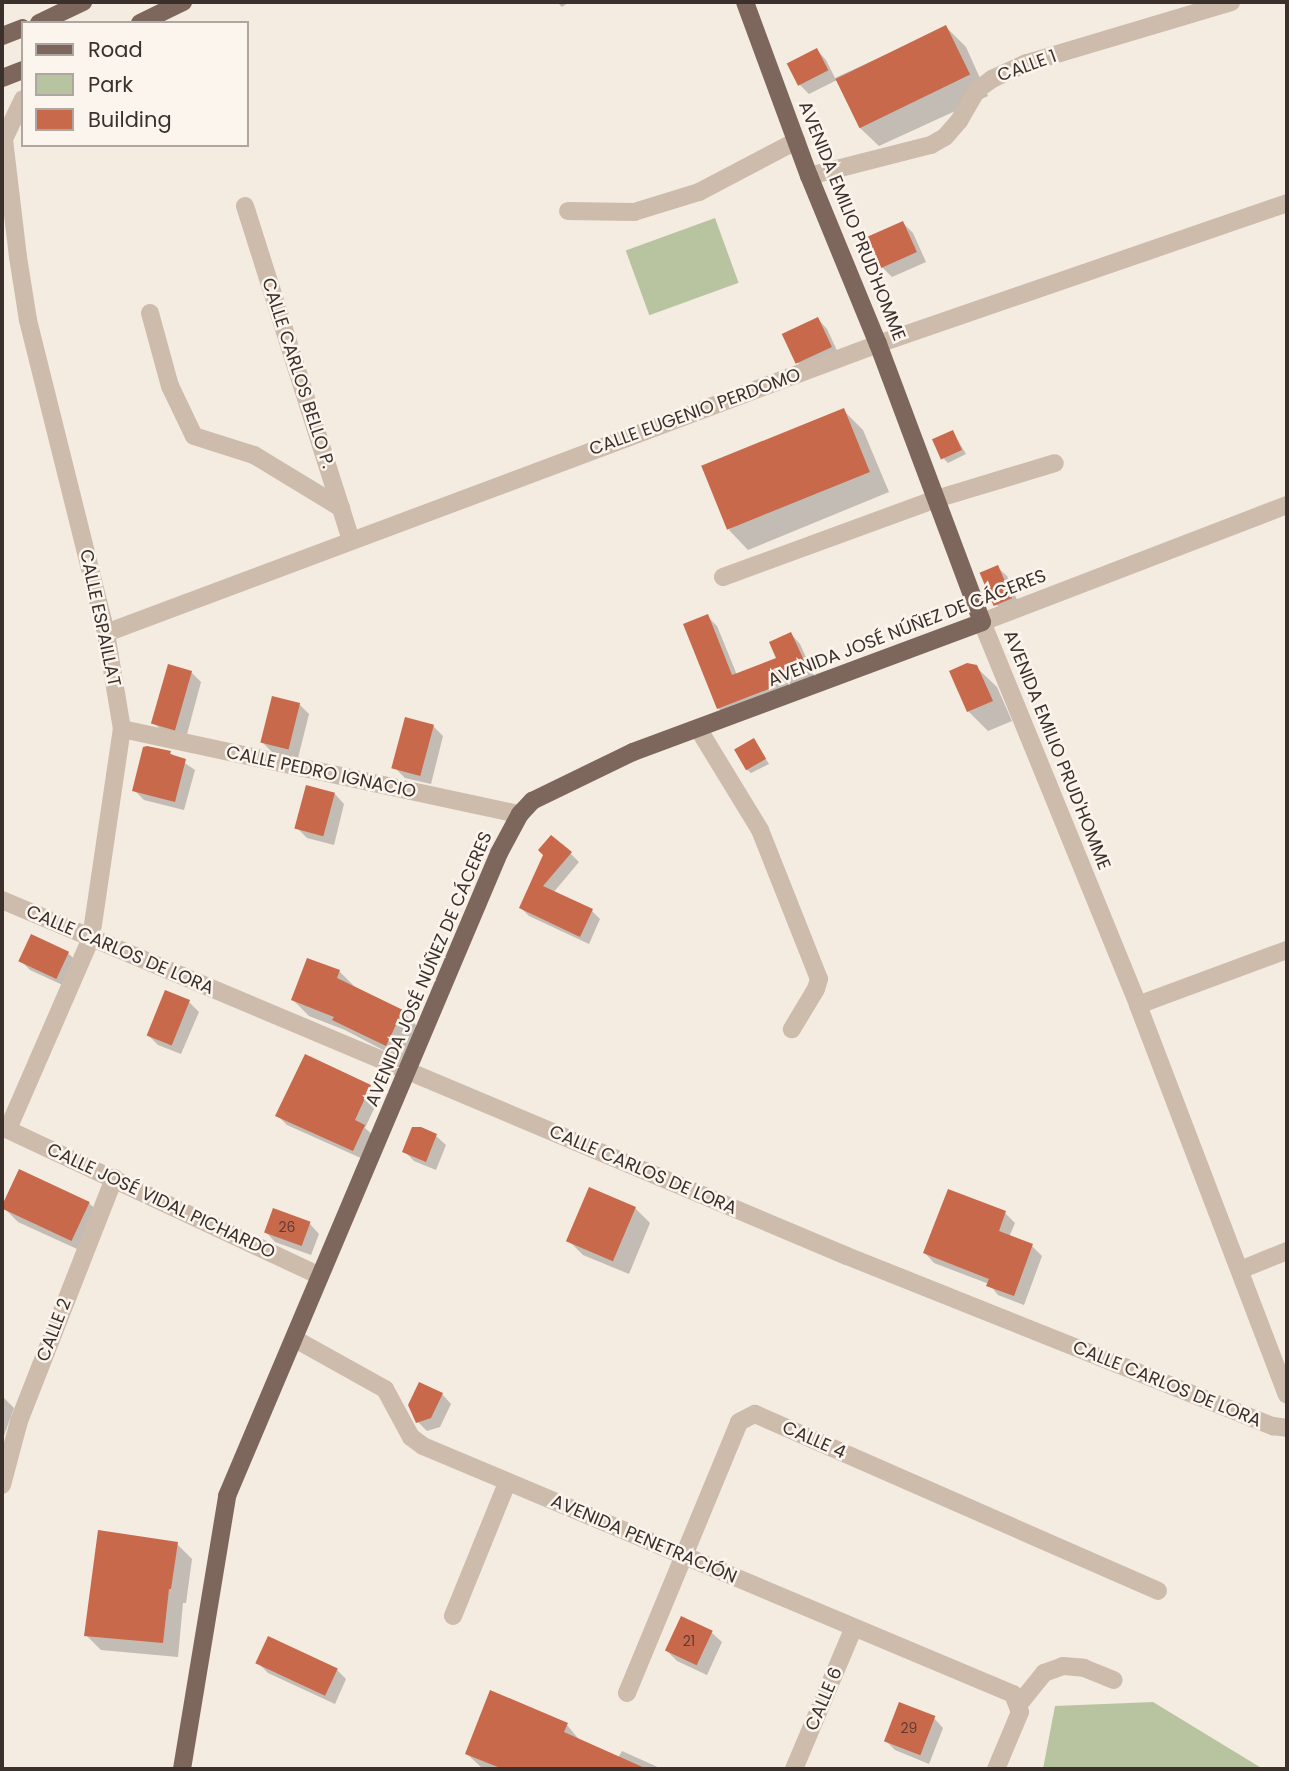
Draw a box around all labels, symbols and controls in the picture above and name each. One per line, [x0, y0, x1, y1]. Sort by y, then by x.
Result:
legend [21, 21, 248, 147]
text: Road [88, 35, 143, 64]
street label: CALLE 1 [994, 45, 1060, 87]
text: Park [88, 70, 133, 99]
street label: AVENIDA EMILIO PRUD'HOMME [794, 98, 910, 344]
text: Building [88, 105, 172, 134]
street label: CALLE CARLOS BELLO P. [257, 275, 339, 471]
street label: CALLE EUGENIO PERDOMO [586, 364, 804, 460]
street label: CALLE ESPAILLAT [75, 547, 125, 689]
street label: AVENIDA JOSÉ NÚÑEZ DE CÁCERES [765, 565, 1049, 691]
street label: AVENIDA EMILIO PRUD'HOMME [999, 627, 1115, 873]
street label: CALLE PEDRO IGNACIO [224, 741, 418, 803]
street label: AVENIDA JOSÉ NÚÑEZ DE CÁCERES [361, 828, 497, 1110]
street label: CALLE CARLOS DE LORA [23, 901, 217, 999]
street label: CALLE CARLOS DE LORA [546, 1121, 740, 1219]
street label: CALLE JOSÉ VIDAL PICHARDO [44, 1139, 278, 1263]
house number: 26 [279, 1219, 295, 1235]
street label: CALLE 2 [32, 1295, 76, 1365]
street label: CALLE CARLOS DE LORA [1069, 1336, 1265, 1432]
street label: CALLE 4 [779, 1417, 849, 1463]
street label: AVENIDA PENETRACIÓN [548, 1490, 740, 1588]
house number: 21 [683, 1633, 695, 1649]
street label: CALLE 6 [801, 1664, 847, 1734]
house number: 29 [901, 1720, 917, 1736]

